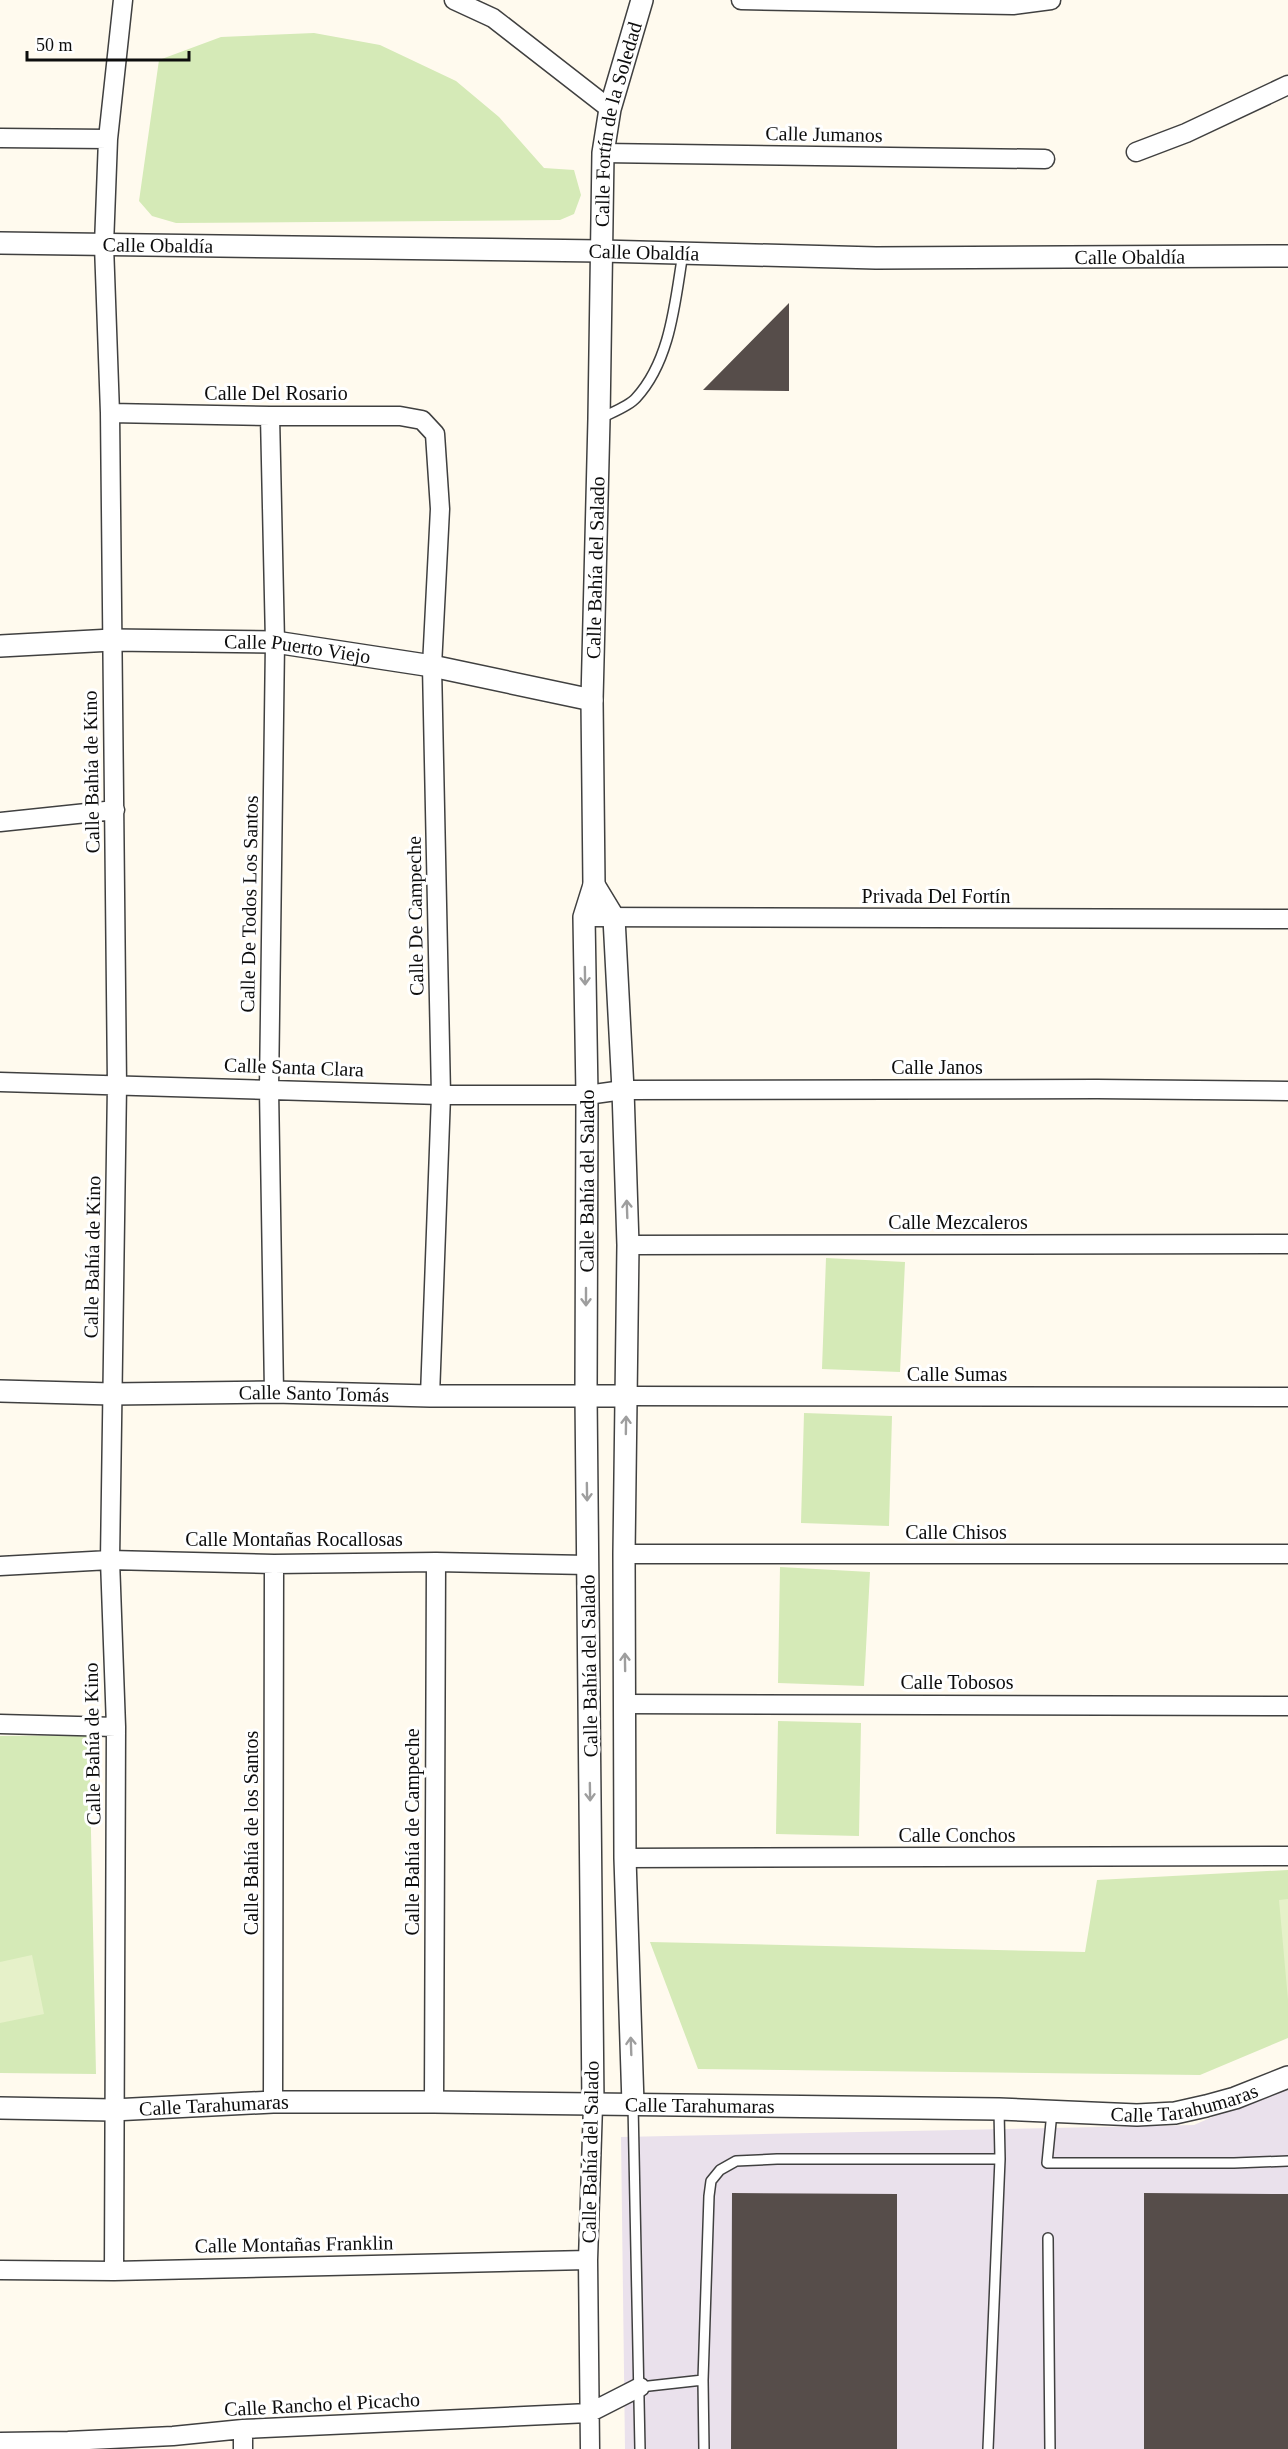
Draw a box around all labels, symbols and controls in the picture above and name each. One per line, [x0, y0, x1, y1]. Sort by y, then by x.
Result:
street label: Calle Fortín de la Soledad [591, 19, 646, 227]
scale bar [27, 24, 189, 62]
text: 50 m [36, 35, 73, 55]
street label: Calle Jumanos [765, 122, 883, 146]
street label: Calle Obaldía [103, 233, 214, 257]
street label: Calle Obaldía [588, 240, 700, 264]
street label: Calle Obaldía [1074, 245, 1185, 268]
street label: Calle Del Rosario [204, 382, 348, 404]
street label: Calle Bahía del Salado [582, 476, 609, 659]
street label: Calle Puerto Viejo [224, 630, 372, 667]
street label: Calle Bahía de Kino [79, 690, 103, 854]
street label: Calle De Todos Los Santos [236, 795, 262, 1013]
street label: Calle De Campeche [403, 836, 428, 996]
street label: Privada Del Fortín [862, 885, 1010, 907]
one-way arrow [579, 965, 591, 985]
street label: Calle Santa Clara [224, 1054, 364, 1080]
street label: Calle Janos [891, 1056, 983, 1078]
street label: Calle Bahía del Salado [575, 1089, 598, 1273]
street label: Calle Bahía de Kino [80, 1175, 104, 1339]
one-way arrow [621, 1199, 632, 1219]
street label: Calle Mezcaleros [888, 1211, 1028, 1233]
one-way arrow [580, 1286, 592, 1306]
street label: Calle Sumas [907, 1363, 1007, 1385]
street label: Calle Santo Tomás [239, 1381, 390, 1406]
one-way arrow [620, 1415, 632, 1435]
one-way arrow [581, 1481, 593, 1501]
street label: Calle Chisos [905, 1521, 1007, 1543]
street label: Calle Montañas Rocallosas [185, 1528, 403, 1550]
street label: Calle Bahía del Salado [576, 1574, 602, 1758]
one-way arrow [619, 1652, 631, 1672]
street label: Calle Bahía de Kino [80, 1662, 104, 1826]
street label: Calle Tobosos [900, 1671, 1014, 1693]
street label: Calle Bahía de Campeche [401, 1728, 424, 1936]
street label: Calle Bahía de los Santos [240, 1731, 262, 1935]
one-way arrow [584, 1781, 596, 1801]
street label: Calle Conchos [898, 1824, 1016, 1846]
one-way arrow [626, 2036, 637, 2056]
street label: Calle Bahía del Salado [577, 2060, 603, 2244]
street label: Calle Tarahumaras [1110, 2079, 1261, 2126]
street label: Calle Tarahumaras [138, 2091, 289, 2120]
street label: Calle Tarahumaras [625, 2093, 775, 2117]
street label: Calle Montañas Franklin [194, 2231, 394, 2257]
street label: Calle Rancho el Picacho [224, 2388, 420, 2420]

